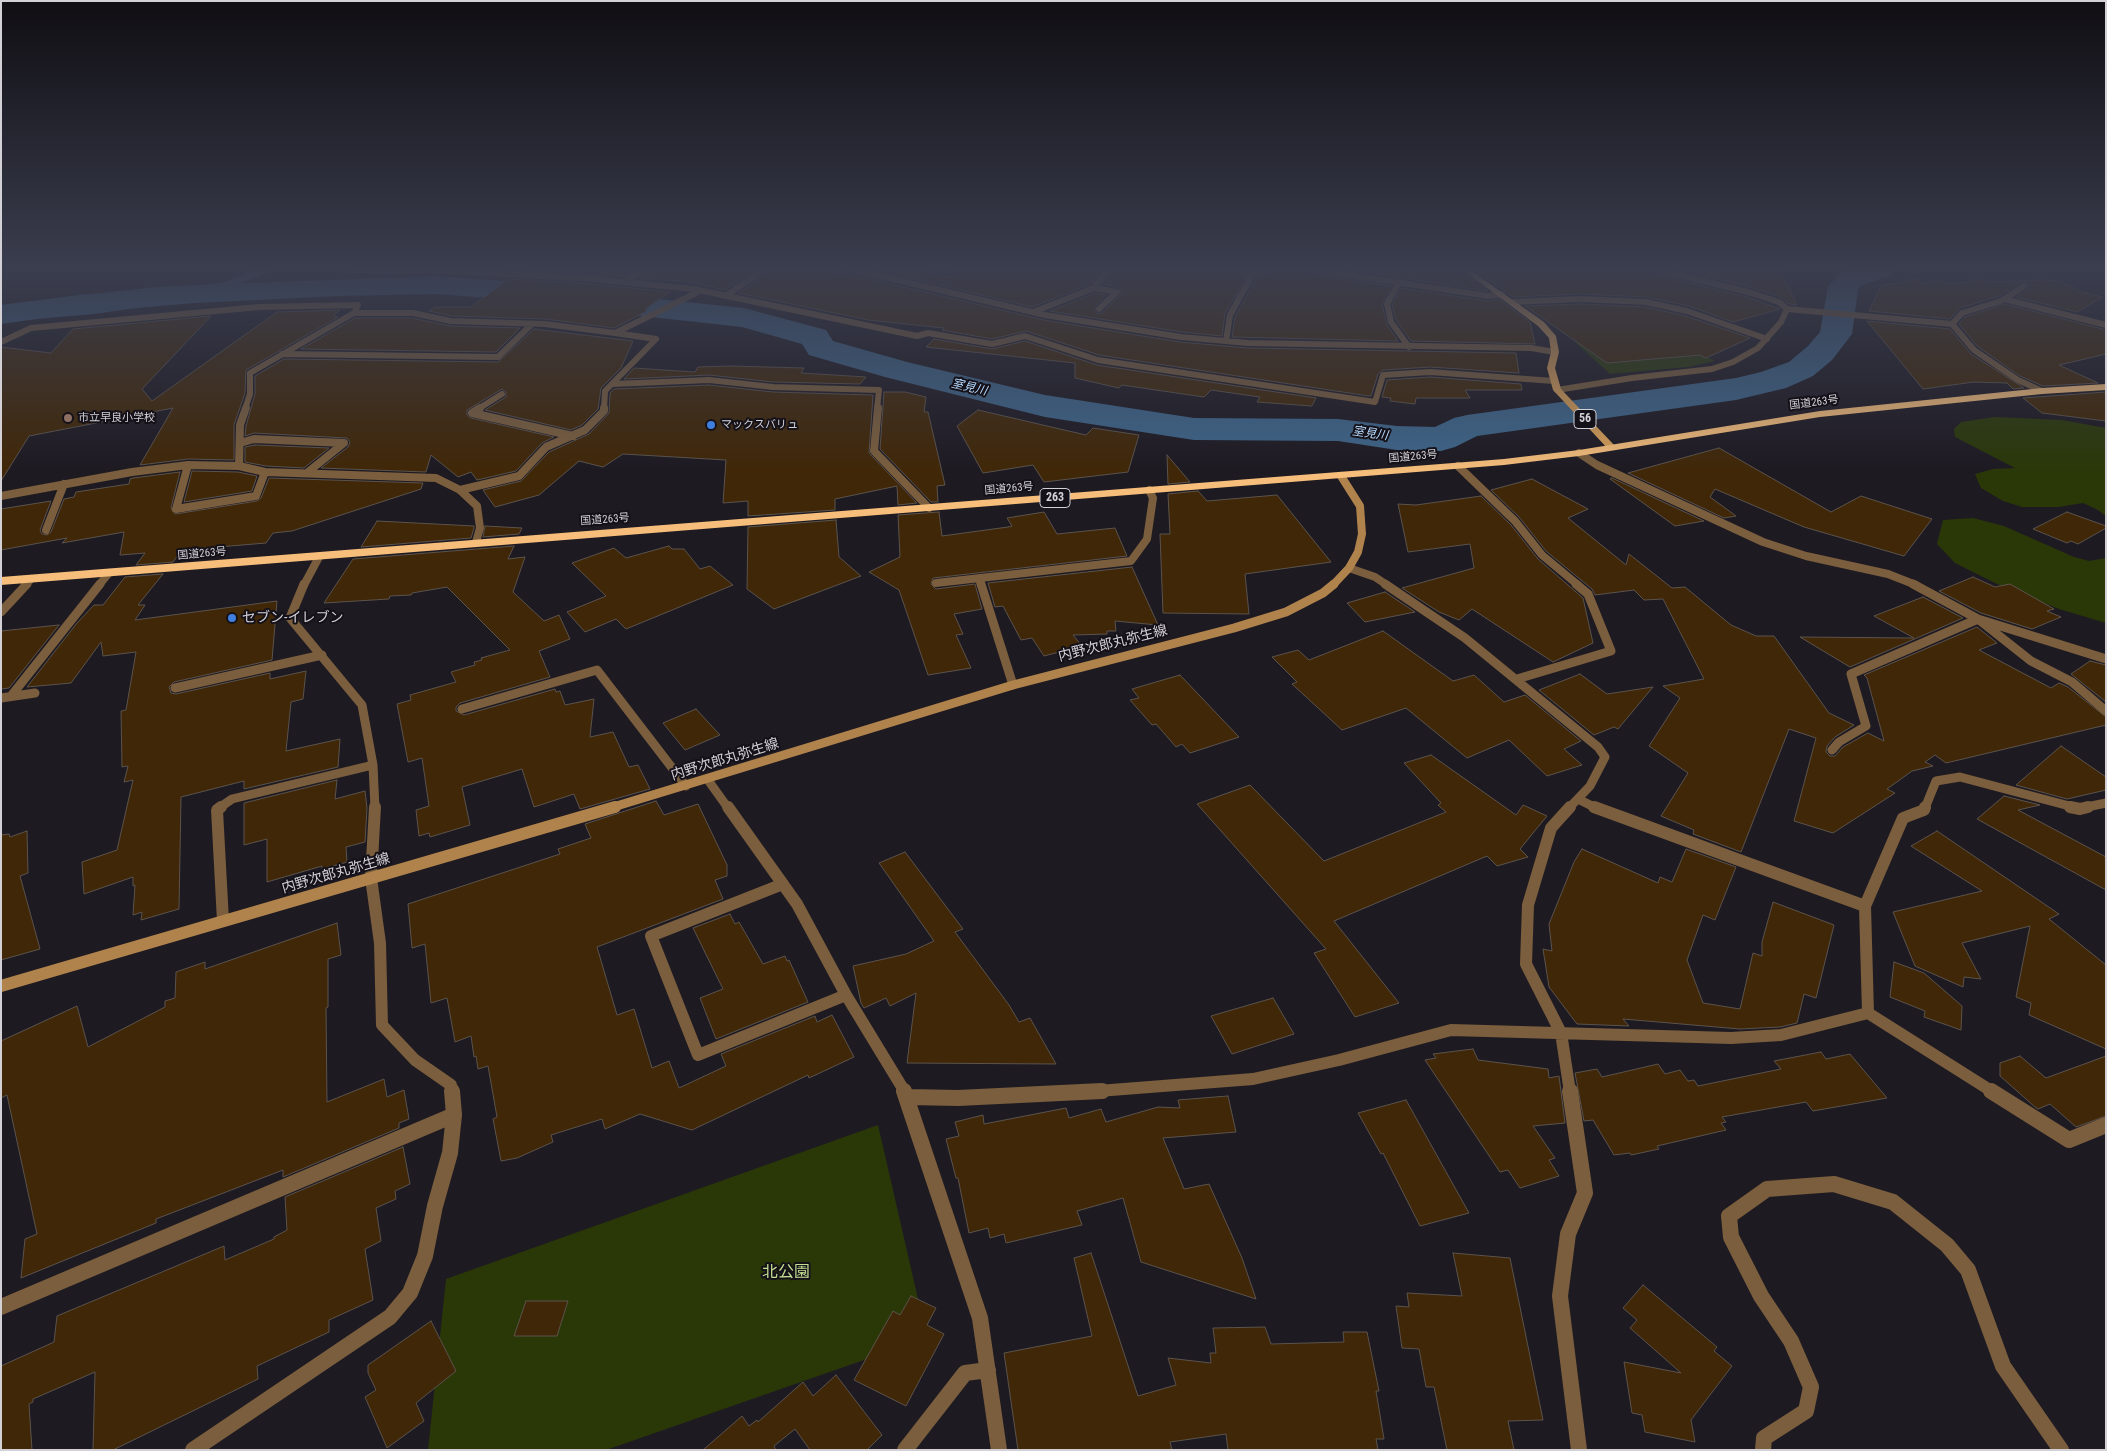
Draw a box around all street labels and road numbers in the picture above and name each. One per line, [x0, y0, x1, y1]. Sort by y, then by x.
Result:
street label: 国道263号 [1789, 393, 1839, 413]
road number: 56 [1574, 409, 1596, 428]
street label: 国道263号 [1388, 448, 1438, 466]
street label: 国道263号 [984, 480, 1034, 498]
road number: 263 [1040, 488, 1070, 508]
street label: 国道263号 [580, 512, 630, 528]
street label: 国道263号 [177, 545, 227, 563]
street label: 内野次郎丸弥生線 [1057, 622, 1169, 666]
street label: 内野次郎丸弥生線 [669, 736, 781, 784]
street label: 内野次郎丸弥生線 [280, 850, 392, 898]

